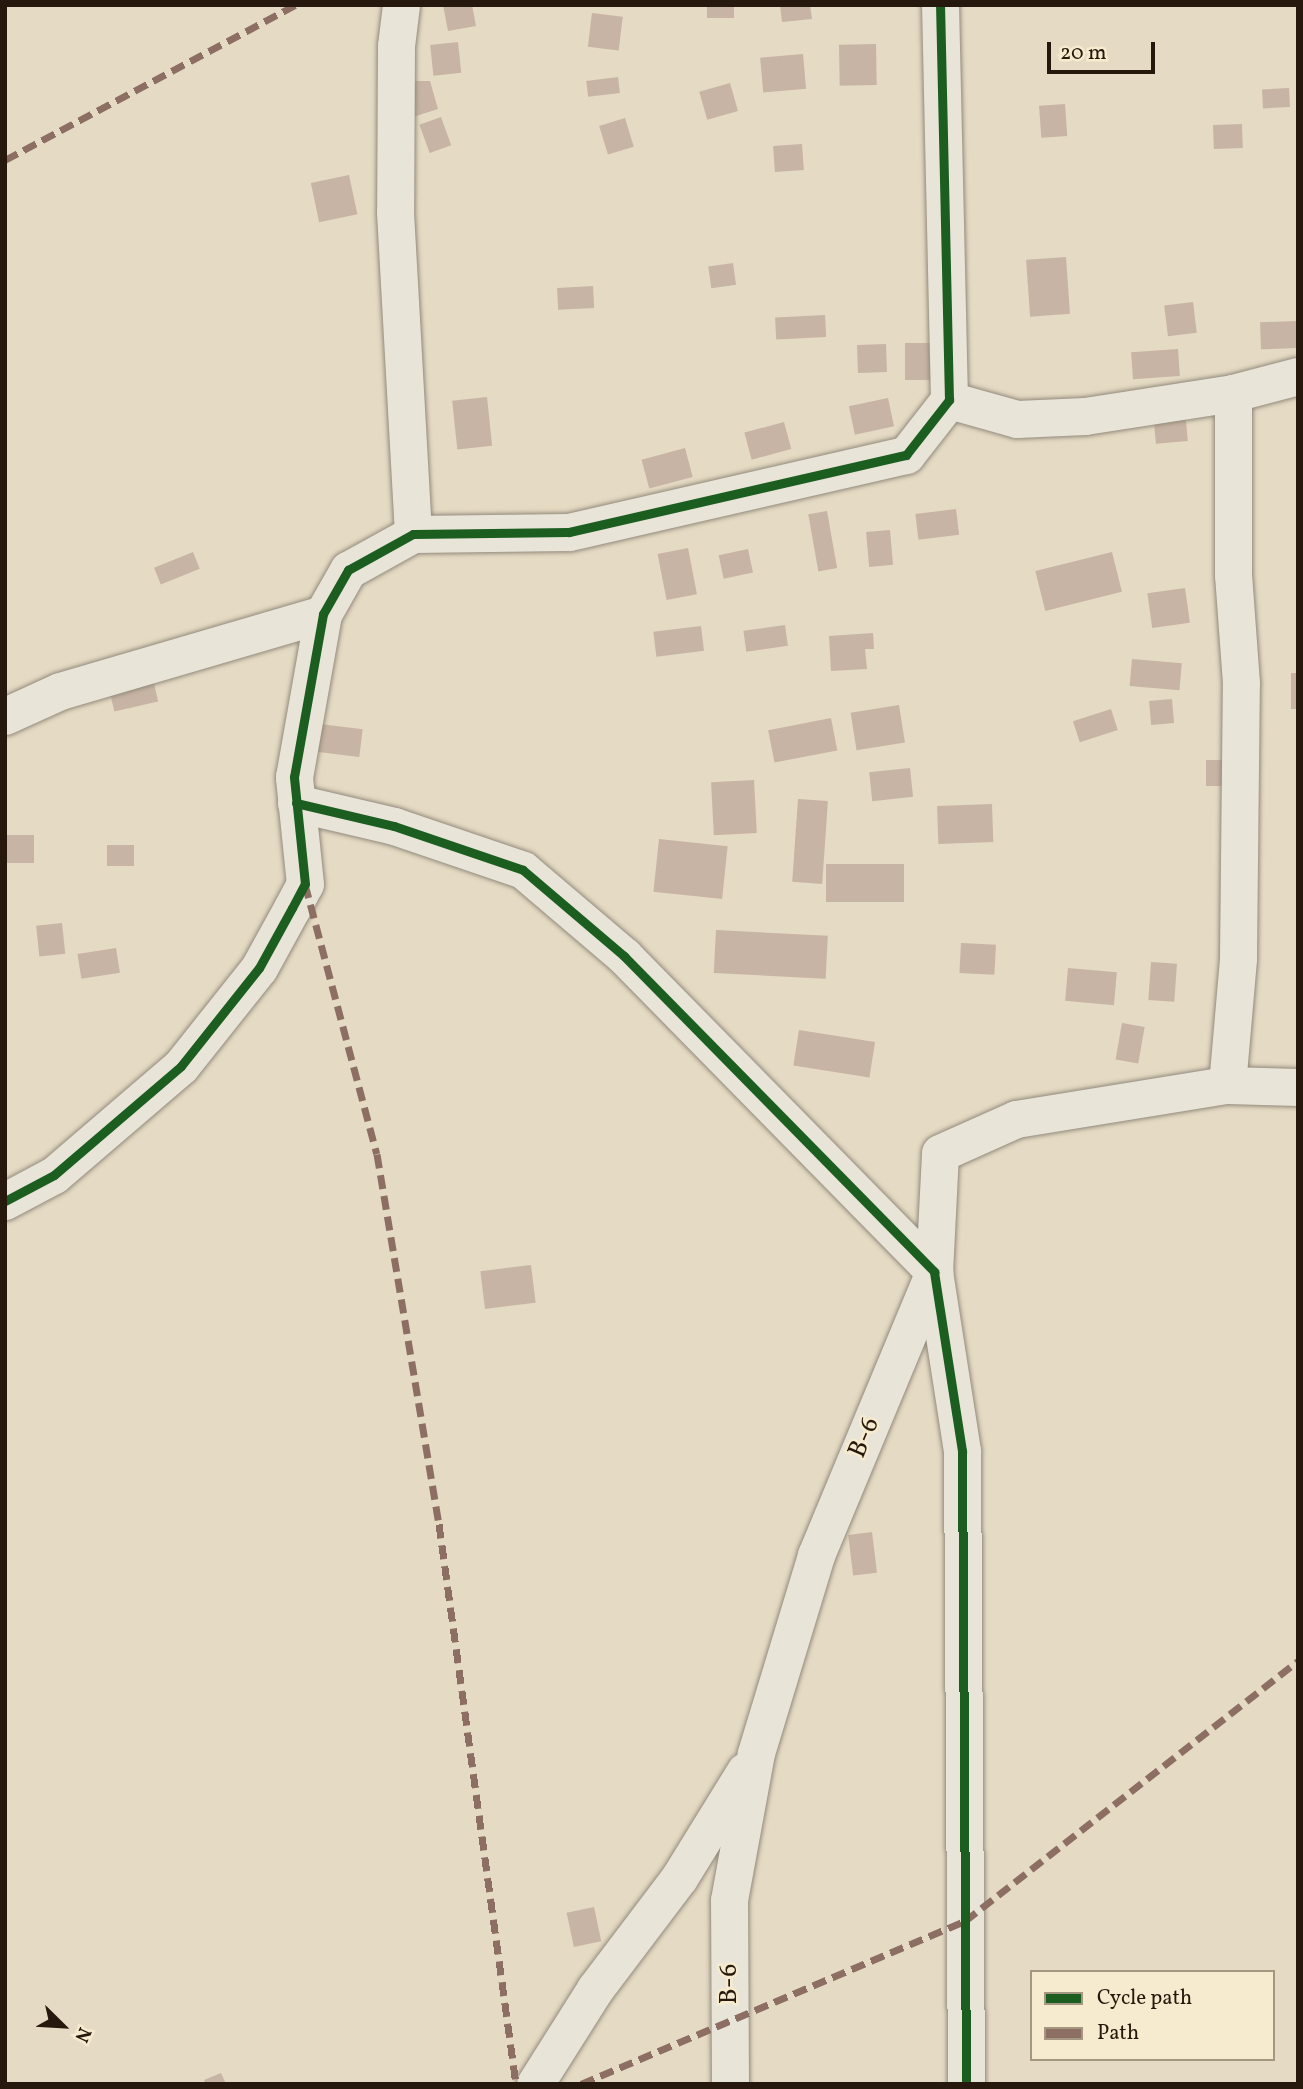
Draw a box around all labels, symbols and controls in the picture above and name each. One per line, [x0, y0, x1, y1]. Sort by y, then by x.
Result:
scale bar [1051, 28, 1160, 72]
text: 20 m [1060, 39, 1106, 68]
street label: B-6 [843, 1413, 887, 1463]
street label: B-6 [714, 1963, 746, 2005]
legend [1030, 1970, 1275, 2061]
text: Cycle path [1097, 1984, 1192, 2013]
north arrow [28, 1991, 98, 2061]
text: Path [1097, 2019, 1139, 2048]
text: N [68, 2023, 97, 2046]

